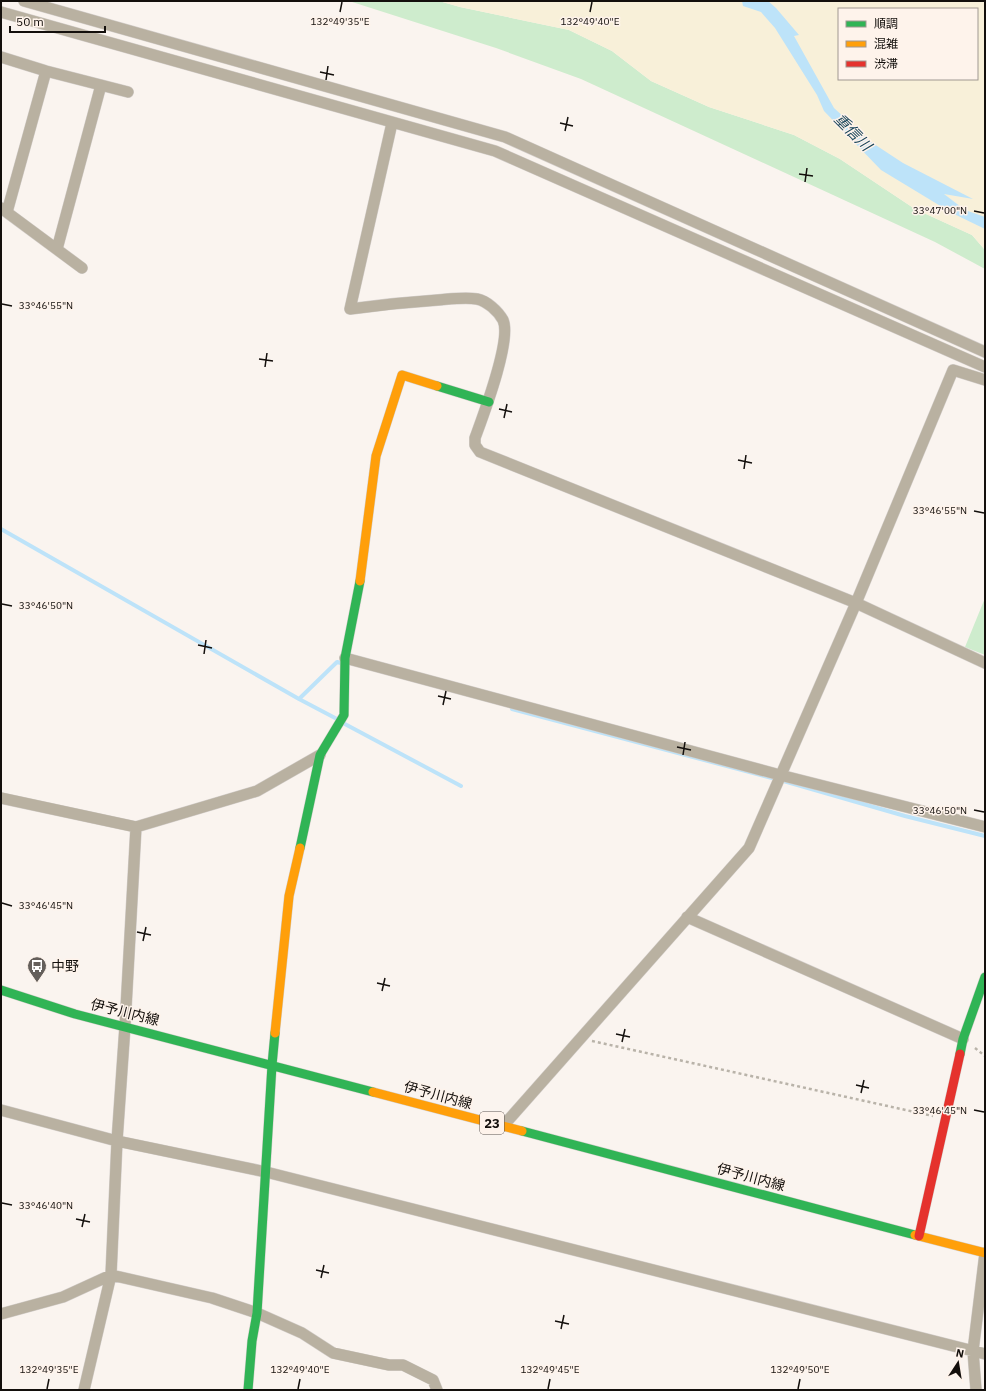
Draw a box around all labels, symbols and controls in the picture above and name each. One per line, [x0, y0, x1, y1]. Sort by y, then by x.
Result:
scale bar [10, 8, 105, 34]
legend [838, 8, 978, 80]
text: 50 m [16, 14, 44, 29]
text: 132°49'35"E [310, 15, 370, 28]
text: 132°49'40"E [560, 15, 620, 28]
text: 順調 [874, 16, 898, 31]
text: 混雑 [874, 36, 898, 51]
text: 渋滞 [874, 56, 898, 71]
water label: 重信川 [830, 109, 877, 156]
text: 33°47'00"N [913, 204, 967, 217]
text: 33°46'55"N [19, 299, 73, 312]
text: 33°46'55"N [913, 504, 967, 517]
text: 33°46'50"N [19, 599, 73, 612]
text: 33°46'50"N [913, 804, 967, 817]
text: 33°46'45"N [19, 899, 73, 912]
bus stop icon: 中野 [26, 955, 48, 983]
place label: 中野 [51, 957, 79, 975]
street label: 伊予川内線 [89, 995, 161, 1029]
street label: 伊予川内線 [402, 1077, 474, 1113]
text: 33°46'45"N [913, 1104, 967, 1117]
road number: 23 [480, 1112, 504, 1134]
street label: 伊予川内線 [715, 1159, 787, 1195]
text: 33°46'40"N [19, 1199, 73, 1212]
north arrow [938, 1343, 978, 1383]
text: N [955, 1346, 965, 1361]
text: 132°49'35"E [19, 1363, 79, 1376]
text: 132°49'40"E [270, 1363, 330, 1376]
text: 132°49'45"E [520, 1363, 580, 1376]
text: 132°49'50"E [770, 1363, 830, 1376]

